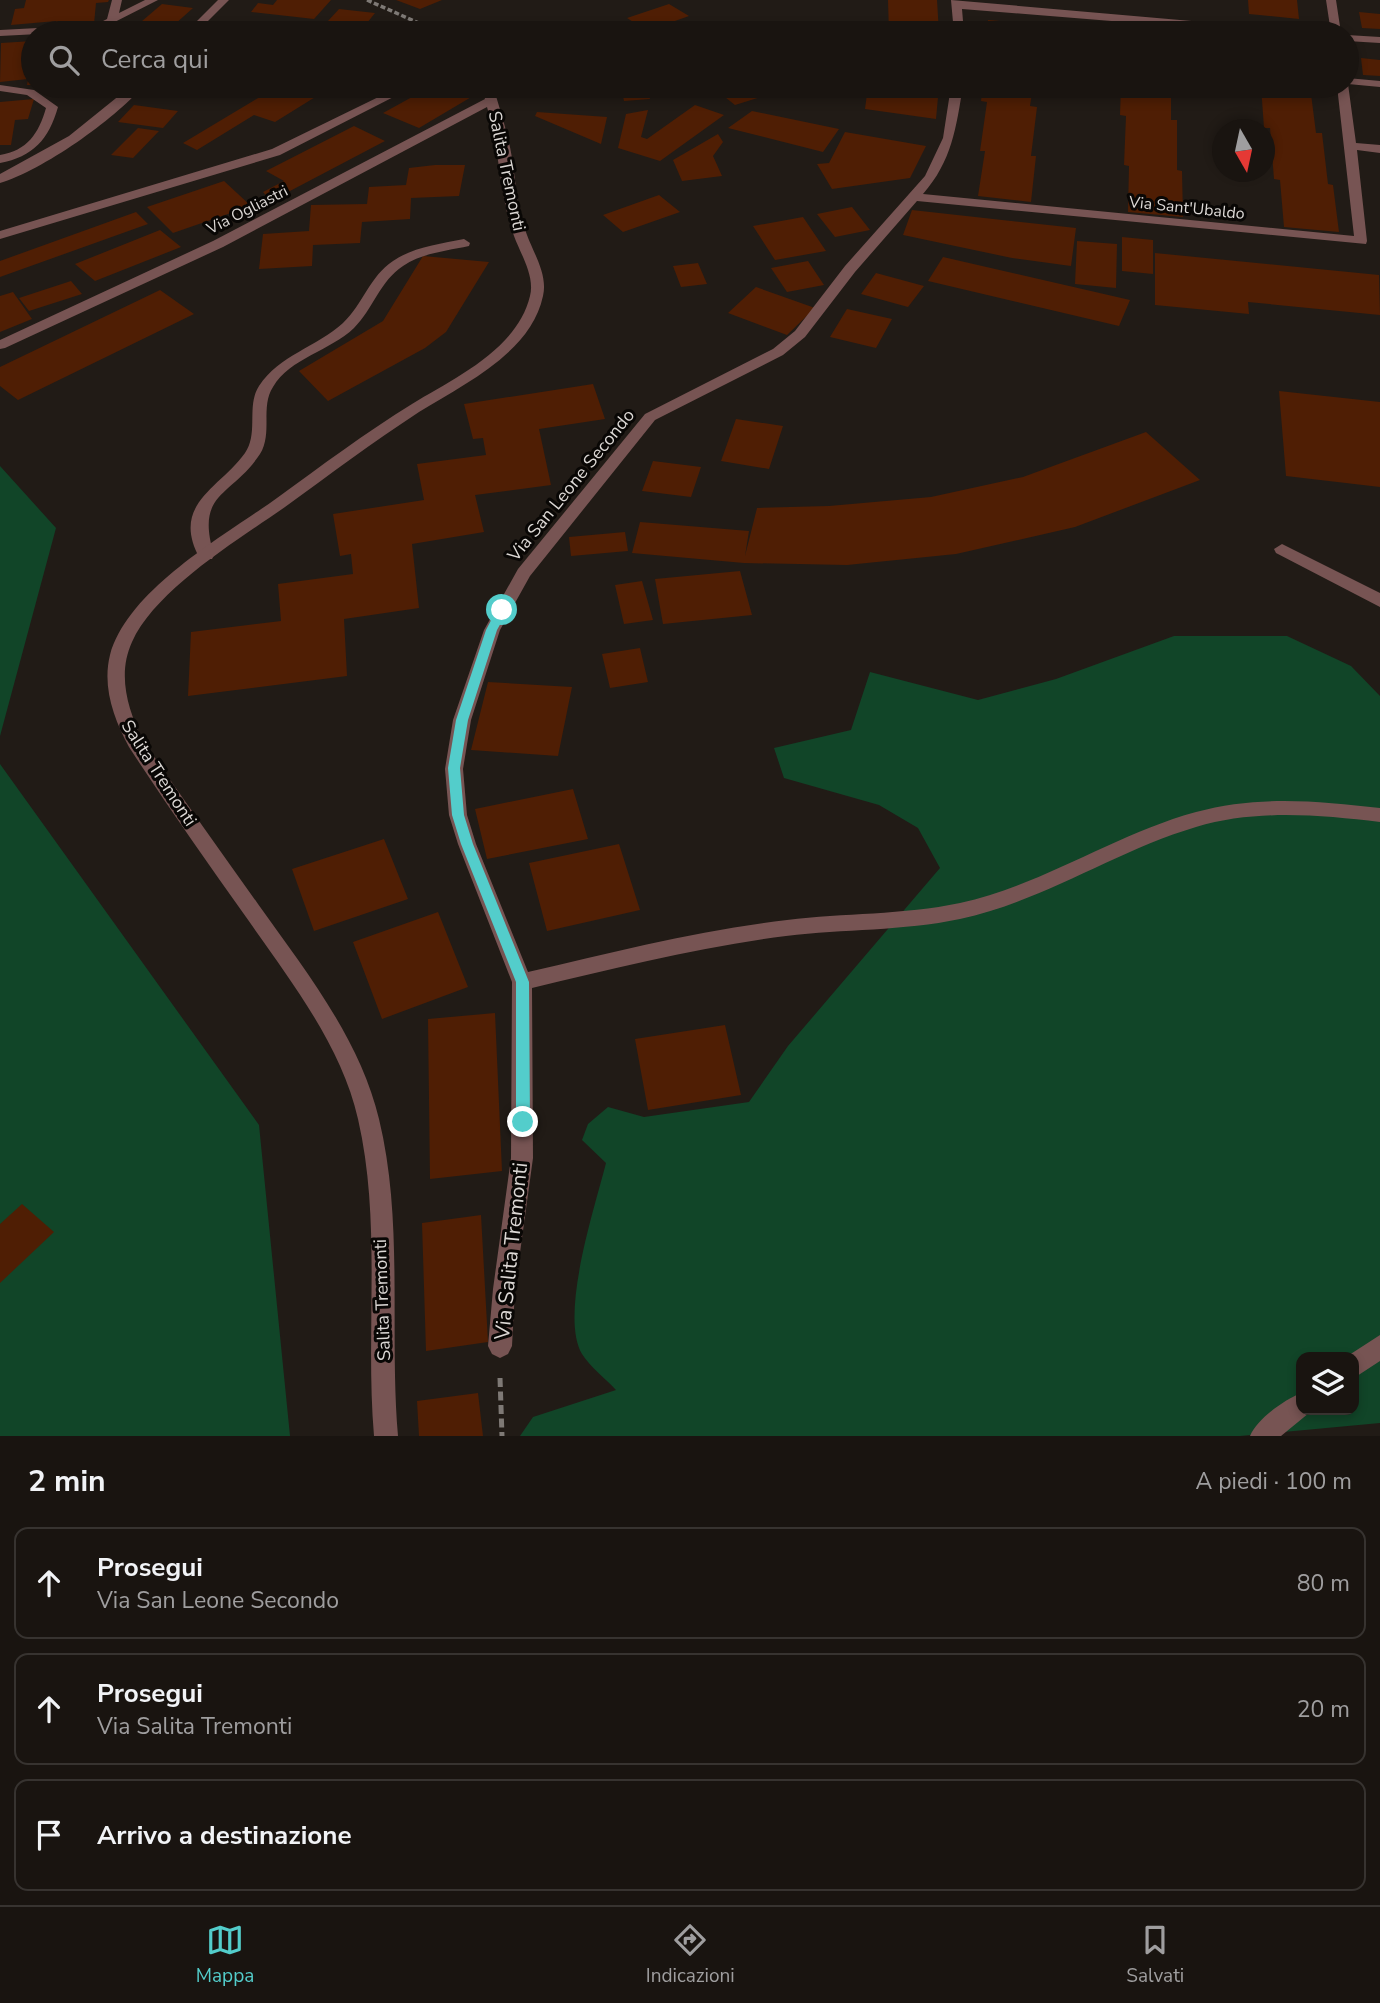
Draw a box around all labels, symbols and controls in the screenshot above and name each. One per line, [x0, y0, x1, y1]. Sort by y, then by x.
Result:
search box [21, 21, 1359, 98]
icon: search [45, 41, 83, 79]
text: Cerca qui [101, 42, 209, 77]
street label: Salita Tremonti [483, 109, 531, 233]
north arrow [1212, 119, 1275, 182]
street label: Via Ogliastri [202, 180, 292, 240]
street label: Via Sant'Ubaldo [1127, 191, 1246, 225]
street label: Via San Leone Secondo [501, 404, 640, 567]
route start [486, 594, 517, 625]
street label: Salita Tremonti [116, 715, 202, 831]
route end [507, 1106, 538, 1137]
street label: Via Salita Tremonti [488, 1161, 534, 1342]
street label: Salita Tremonti [368, 1239, 396, 1361]
map controls [1296, 1352, 1359, 1415]
button: layers [1296, 1352, 1359, 1415]
text: 2 min [28, 1461, 106, 1502]
text: A piedi · 100 m [1196, 1466, 1352, 1497]
text: Prosegui [97, 1550, 203, 1585]
icon: ahead [30, 1564, 68, 1602]
text: 80 m [1297, 1568, 1350, 1599]
text: Via San Leone Secondo [97, 1585, 339, 1616]
text: Prosegui [97, 1676, 203, 1711]
icon: ahead [30, 1690, 68, 1728]
text: 20 m [1297, 1694, 1350, 1725]
text: Via Salita Tremonti [97, 1711, 292, 1742]
icon: arrive [30, 1816, 68, 1854]
text: Arrivo a destinazione [97, 1818, 352, 1853]
tab: Mappa [196, 1921, 254, 1989]
tab: Indicazioni [646, 1921, 735, 1989]
tab: Salvati [1126, 1921, 1184, 1989]

